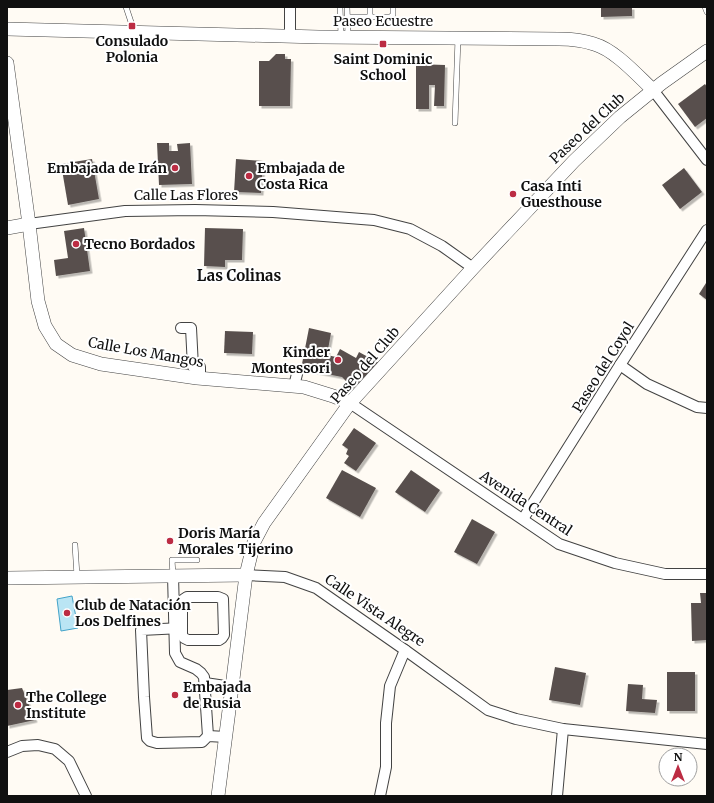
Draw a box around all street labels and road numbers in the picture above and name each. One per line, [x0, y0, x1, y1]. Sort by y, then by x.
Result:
street label: Paseo Ecuestre [333, 12, 433, 30]
street label: Paseo del Club [546, 89, 628, 167]
street label: Calle Las Flores [134, 186, 238, 204]
street label: Paseo del Coyol [568, 318, 638, 416]
street label: Paseo del Club [327, 323, 403, 407]
street label: Calle Los Mangos [87, 333, 205, 371]
street label: Avenida Central [476, 466, 576, 540]
street label: Calle Vista Alegre [322, 570, 428, 650]

